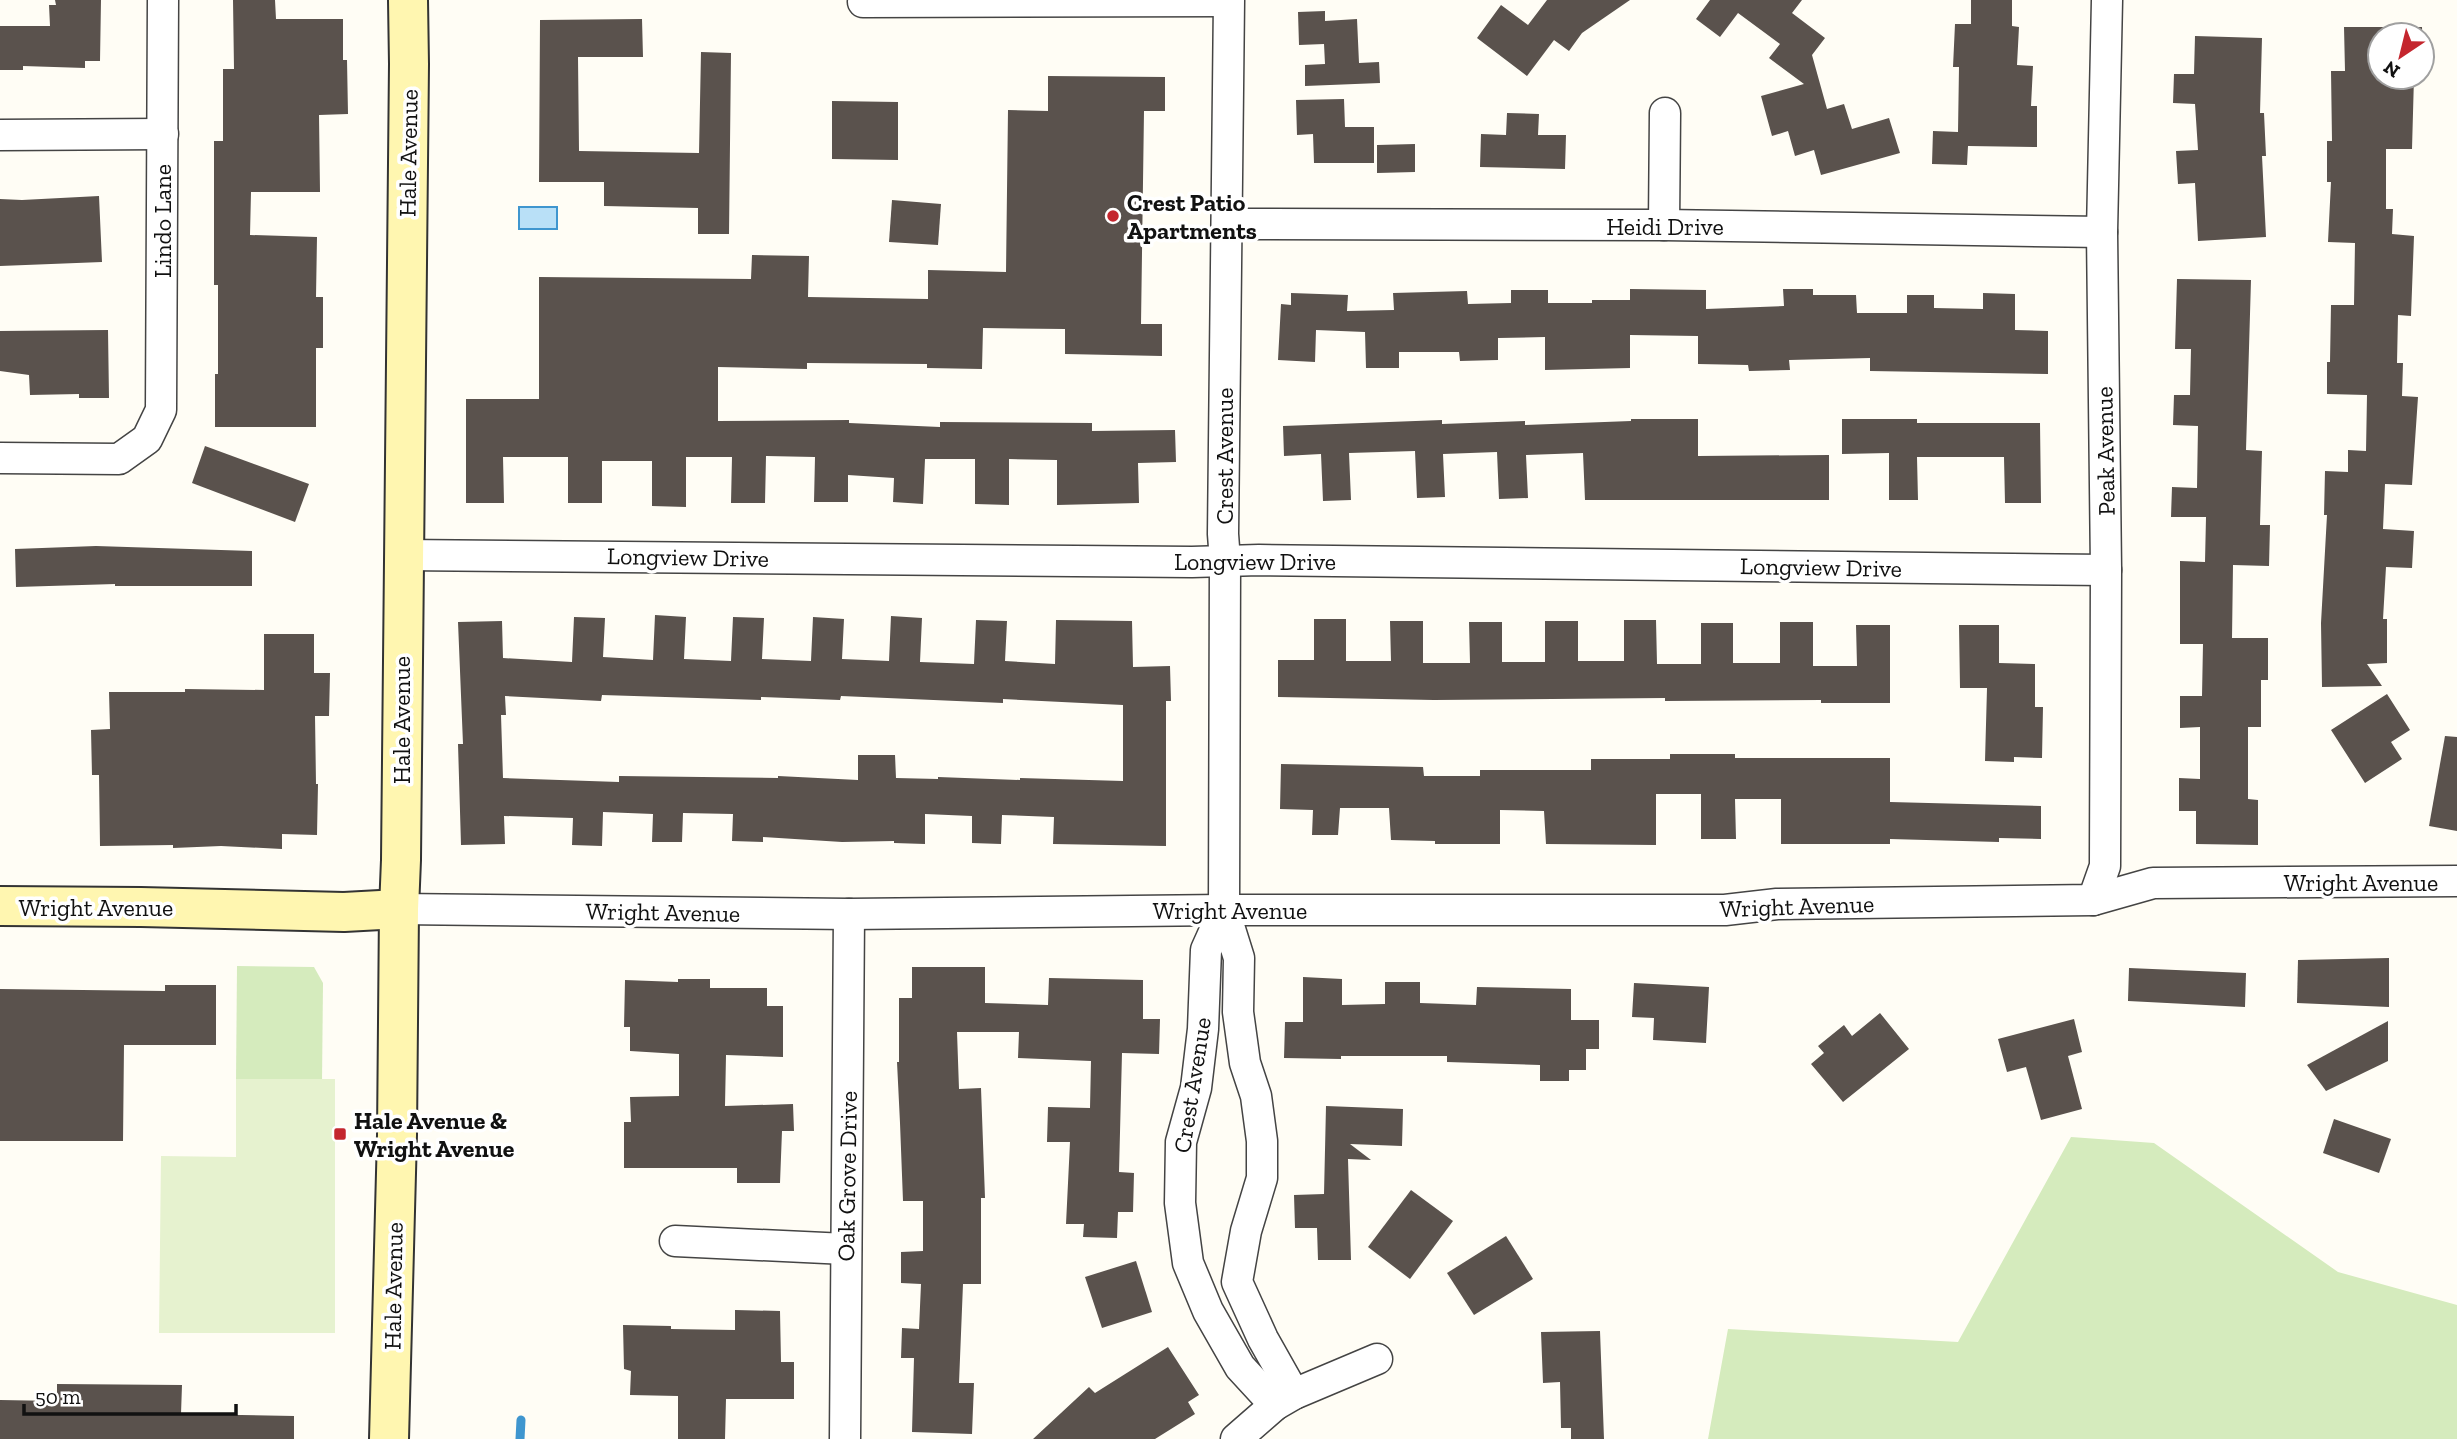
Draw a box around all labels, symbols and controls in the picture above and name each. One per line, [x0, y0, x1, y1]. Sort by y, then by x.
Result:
north arrow [2366, 21, 2436, 91]
text: N [2379, 56, 2404, 83]
street label: Hale Avenue [392, 89, 424, 217]
street label: Lindo Lane [148, 164, 177, 278]
place label: Crest Patio Apartments [1127, 188, 1257, 245]
marker: Crest Patio Apartments [1105, 208, 1121, 224]
street label: Heidi Drive [1606, 212, 1724, 241]
street label: Peak Avenue [2089, 386, 2121, 516]
street label: Crest Avenue [1210, 387, 1239, 525]
street label: Longview Drive [607, 541, 769, 573]
street label: Longview Drive [1174, 547, 1336, 576]
street label: Longview Drive [1740, 551, 1902, 583]
street label: Hale Avenue [387, 656, 416, 784]
street label: Wright Avenue [2284, 868, 2438, 897]
street label: Wright Avenue [1719, 889, 1875, 923]
street label: Wright Avenue [19, 893, 173, 922]
street label: Wright Avenue [585, 896, 741, 928]
street label: Wright Avenue [1153, 896, 1307, 925]
street label: Crest Avenue [1167, 1015, 1217, 1155]
street label: Oak Grove Drive [831, 1090, 863, 1262]
place label: Hale Avenue & Wright Avenue [354, 1106, 515, 1163]
marker: Hale Avenue & Wright Avenue [332, 1126, 348, 1142]
street label: Hale Avenue [377, 1222, 409, 1350]
scale bar [24, 1372, 236, 1416]
text: 50 m [35, 1384, 81, 1409]

